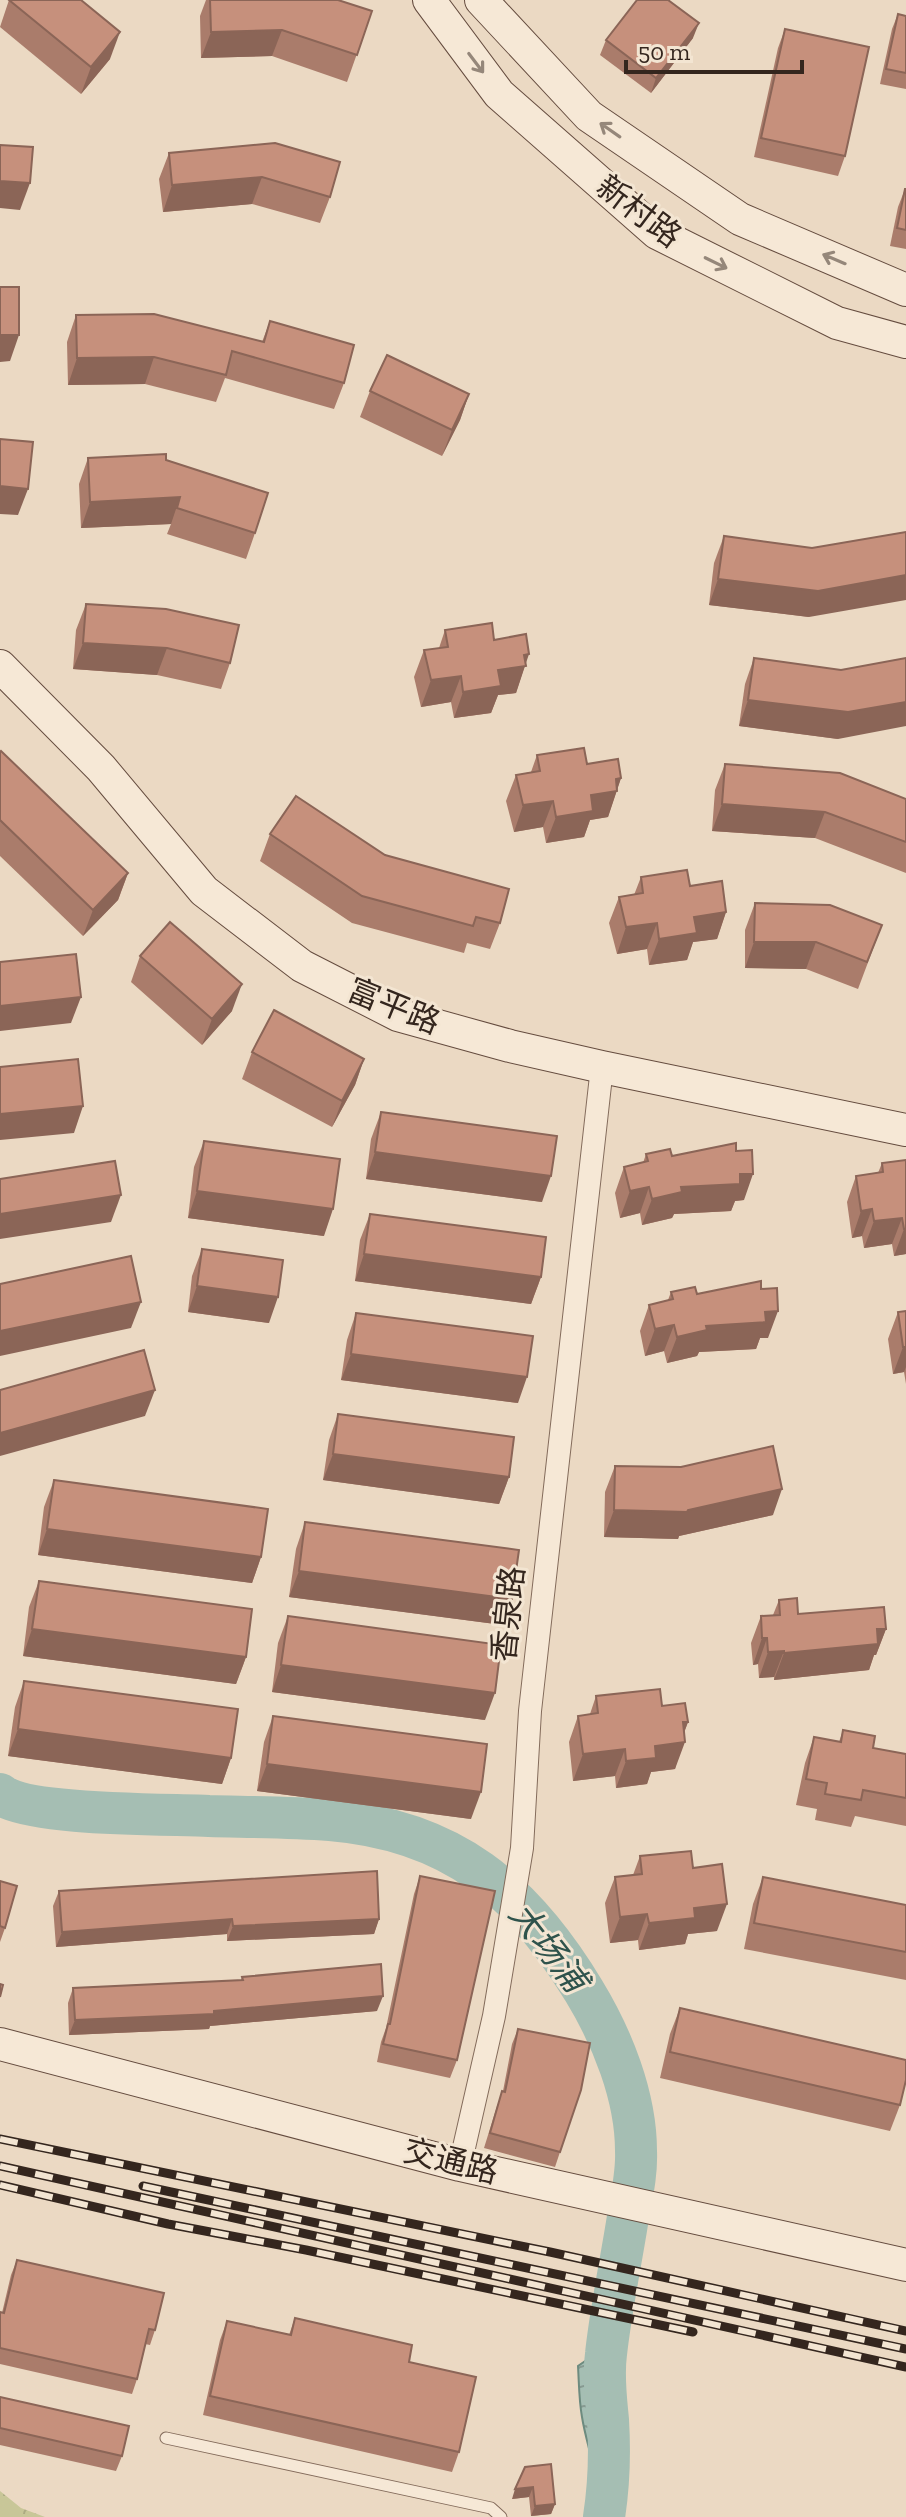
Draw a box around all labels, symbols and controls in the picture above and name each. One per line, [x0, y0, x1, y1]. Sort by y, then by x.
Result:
scale bar [626, 24, 802, 74]
text: 50 m [638, 37, 691, 66]
one-way arrow [467, 51, 484, 73]
one-way arrow [599, 122, 621, 138]
street label: 新村路 [589, 167, 689, 255]
one-way arrow [822, 251, 847, 266]
one-way arrow [704, 256, 728, 271]
street label: 富平路 [342, 970, 446, 1042]
street label: 香泉路 [484, 1564, 532, 1664]
water label: 大场浦 [500, 1894, 599, 2004]
street label: 交通路 [400, 2131, 502, 2191]

